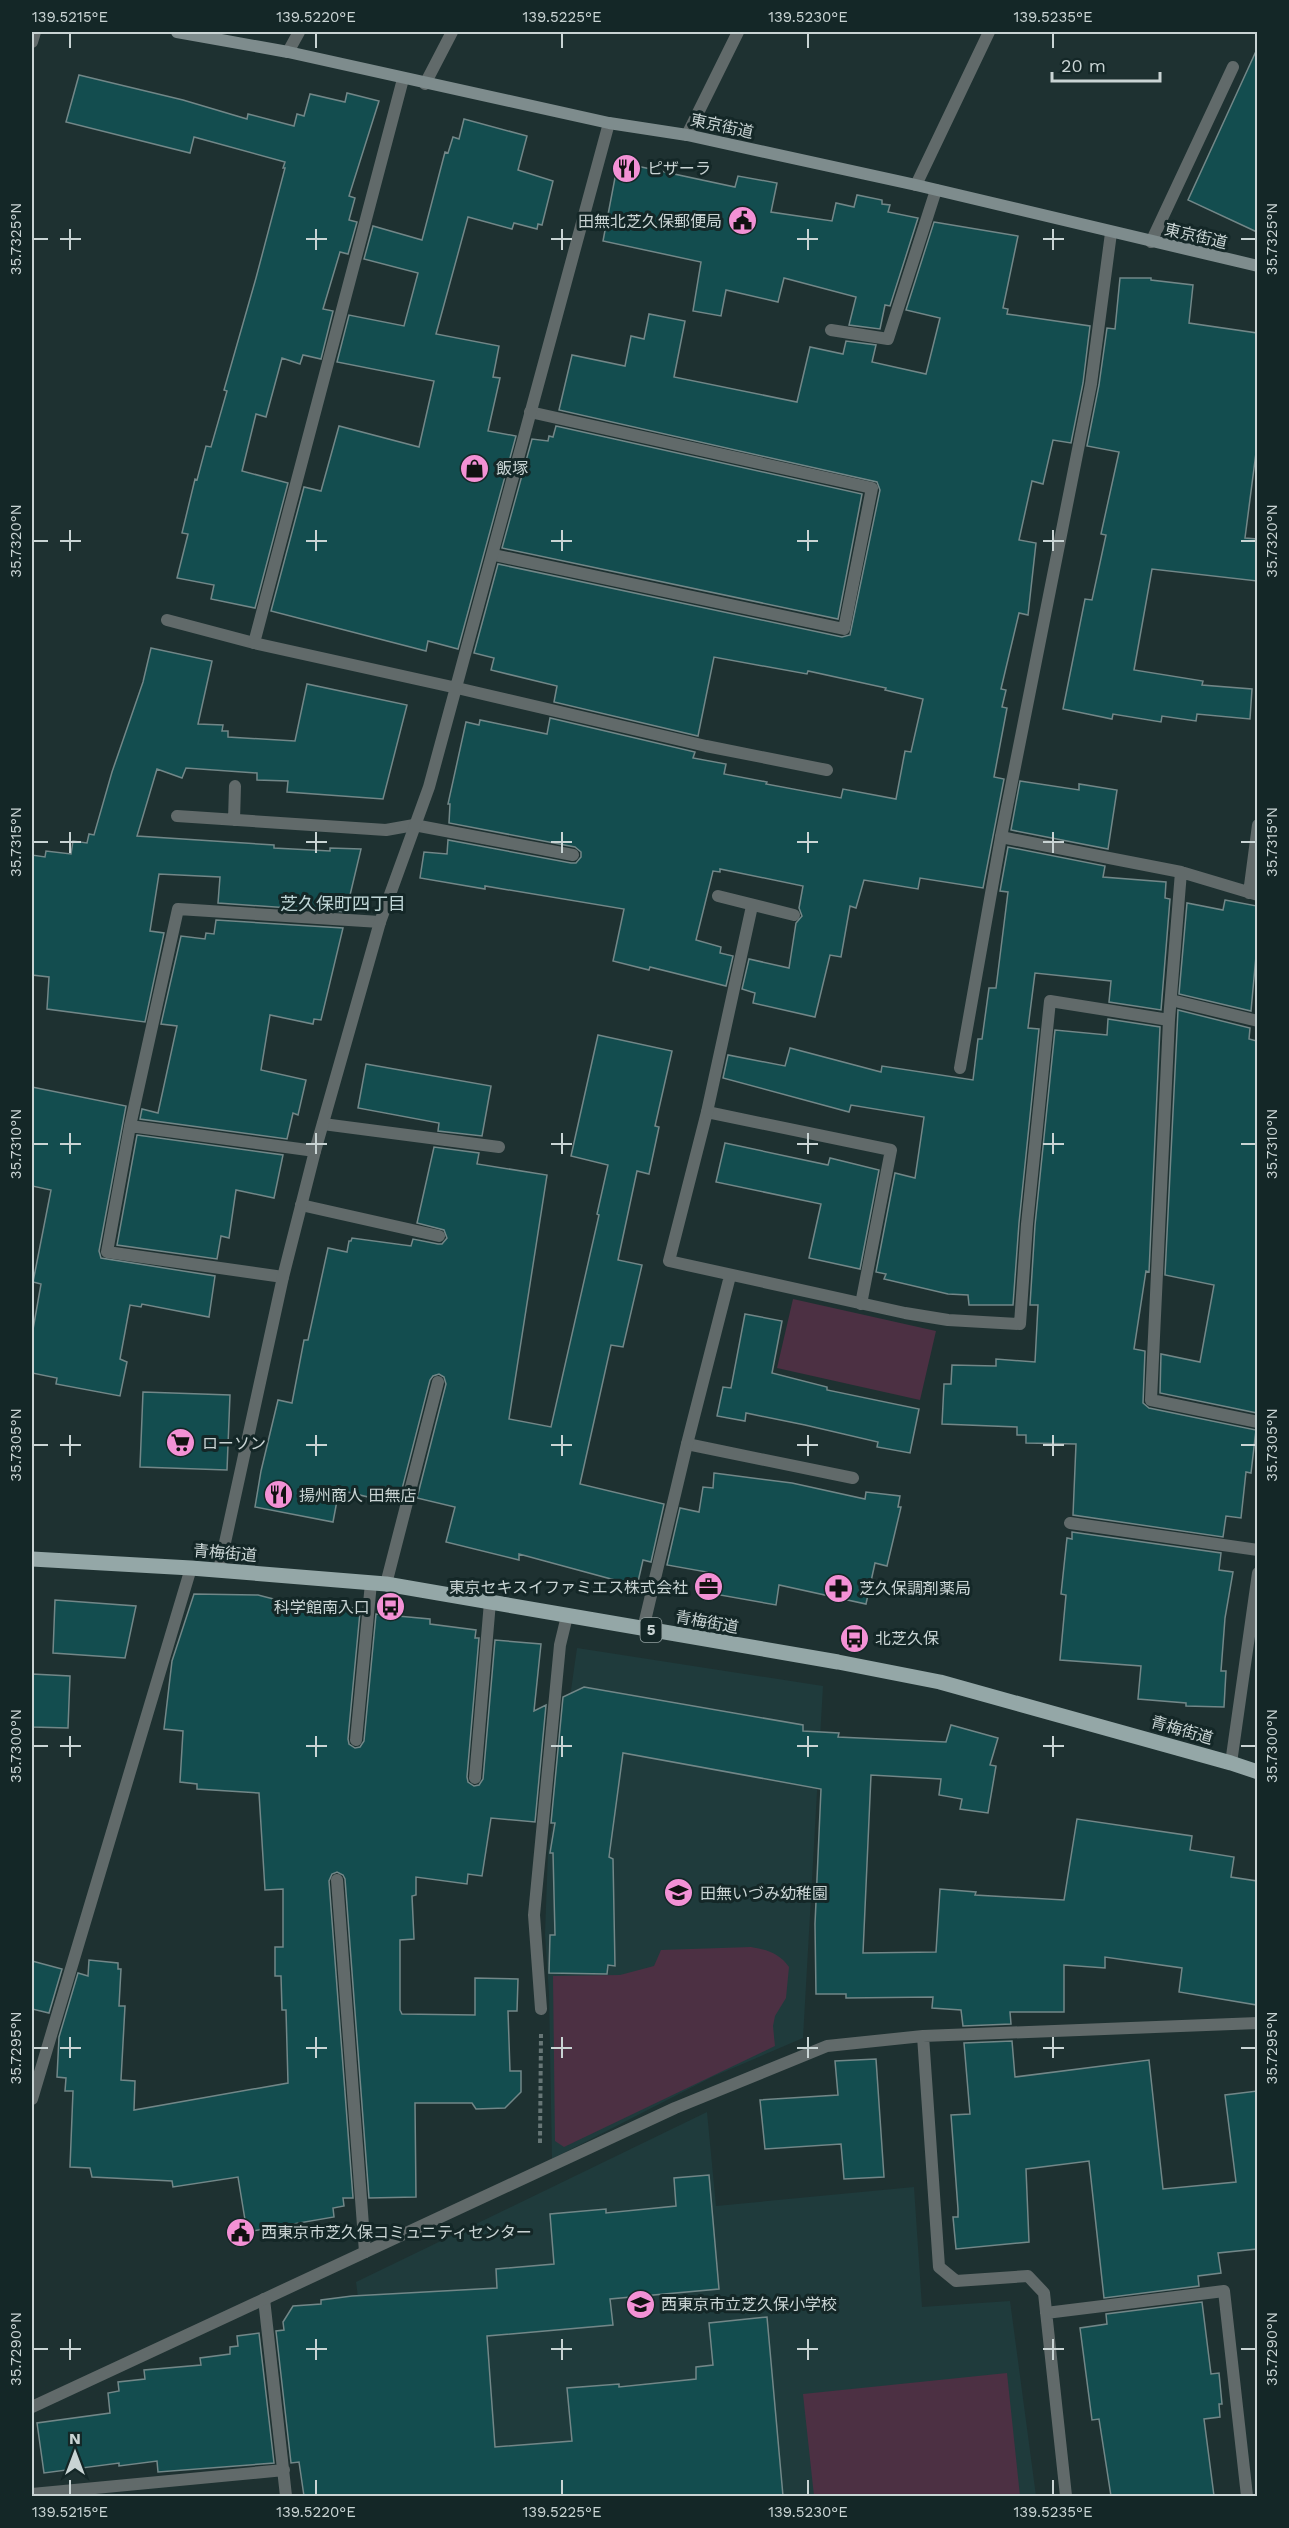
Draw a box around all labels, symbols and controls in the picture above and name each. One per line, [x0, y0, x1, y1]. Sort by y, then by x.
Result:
text: 139.5215°E [32, 8, 108, 26]
text: 139.5220°E [276, 8, 356, 26]
text: 139.5225°E [522, 8, 602, 26]
text: 139.5230°E [768, 8, 848, 26]
text: 139.5235°E [1013, 8, 1093, 26]
scale bar [1052, 45, 1160, 83]
text: 20 m [1061, 55, 1106, 76]
street label: 東京街道 [689, 110, 755, 142]
restaurant icon: ピザーラ [610, 152, 642, 184]
place label: ピザーラ [647, 159, 711, 178]
text: 35.7325°N [7, 203, 25, 275]
text: 35.7325°N [1263, 203, 1281, 275]
public building icon: 田無北芝久保郵便局 [727, 205, 759, 237]
place label: 田無北芝久保郵便局 [578, 212, 722, 231]
street label: 東京街道 [1163, 220, 1229, 252]
shop icon: 飯塚 [459, 452, 491, 484]
place label: 飯塚 [496, 459, 528, 478]
text: 35.7320°N [7, 504, 25, 578]
text: 35.7320°N [1263, 504, 1281, 578]
text: 35.7315°N [7, 807, 25, 877]
text: 35.7315°N [1263, 807, 1281, 877]
district label: 芝久保町四丁目 [280, 893, 406, 914]
text: 35.7310°N [7, 1109, 25, 1179]
text: 35.7310°N [1263, 1109, 1281, 1179]
text: 35.7305°N [7, 1408, 25, 1482]
text: 35.7305°N [1263, 1408, 1281, 1482]
supermarket icon: ローソン [165, 1427, 197, 1459]
place label: ローソン [202, 1434, 266, 1453]
restaurant icon: 揚州商人 田無店 [262, 1479, 294, 1511]
place label: 揚州商人 田無店 [299, 1486, 416, 1505]
street label: 青梅街道 [192, 1541, 258, 1565]
office icon: 東京セキスイファミエス株式会社 [693, 1571, 725, 1603]
pharmacy icon: 芝久保調剤薬局 [822, 1572, 854, 1604]
place label: 東京セキスイファミエス株式会社 [448, 1578, 688, 1597]
place label: 芝久保調剤薬局 [859, 1579, 971, 1598]
bus stop icon: 科学館南入口 [375, 1591, 407, 1623]
place label: 科学館南入口 [274, 1598, 370, 1617]
street label: 青梅街道 [674, 1607, 740, 1637]
road number: 5 [640, 1618, 662, 1642]
bus stop icon: 北芝久保 [838, 1622, 870, 1654]
place label: 北芝久保 [875, 1629, 939, 1648]
text: 35.7300°N [7, 1709, 25, 1783]
text: 35.7300°N [1263, 1709, 1281, 1783]
street label: 青梅街道 [1149, 1712, 1215, 1748]
school or university icon: 田無いづみ幼稚園 [663, 1877, 695, 1909]
place label: 田無いづみ幼稚園 [700, 1884, 828, 1903]
text: 35.7295°N [7, 2011, 25, 2085]
text: 35.7295°N [1263, 2011, 1281, 2085]
public building icon: 西東京市芝久保コミュニティセンター [224, 2216, 256, 2248]
place label: 西東京市芝久保コミュニティセンター [261, 2223, 532, 2242]
school or university icon: 西東京市立芝久保小学校 [624, 2288, 656, 2320]
place label: 西東京市立芝久保小学校 [661, 2295, 837, 2314]
text: 35.7290°N [7, 2312, 25, 2386]
text: 35.7290°N [1263, 2312, 1281, 2386]
north arrow [45, 2423, 105, 2483]
text: N [69, 2429, 81, 2448]
text: 139.5215°E [32, 2503, 108, 2521]
text: 139.5220°E [276, 2503, 356, 2521]
text: 139.5225°E [522, 2503, 602, 2521]
text: 139.5230°E [768, 2503, 848, 2521]
text: 139.5235°E [1013, 2503, 1093, 2521]

